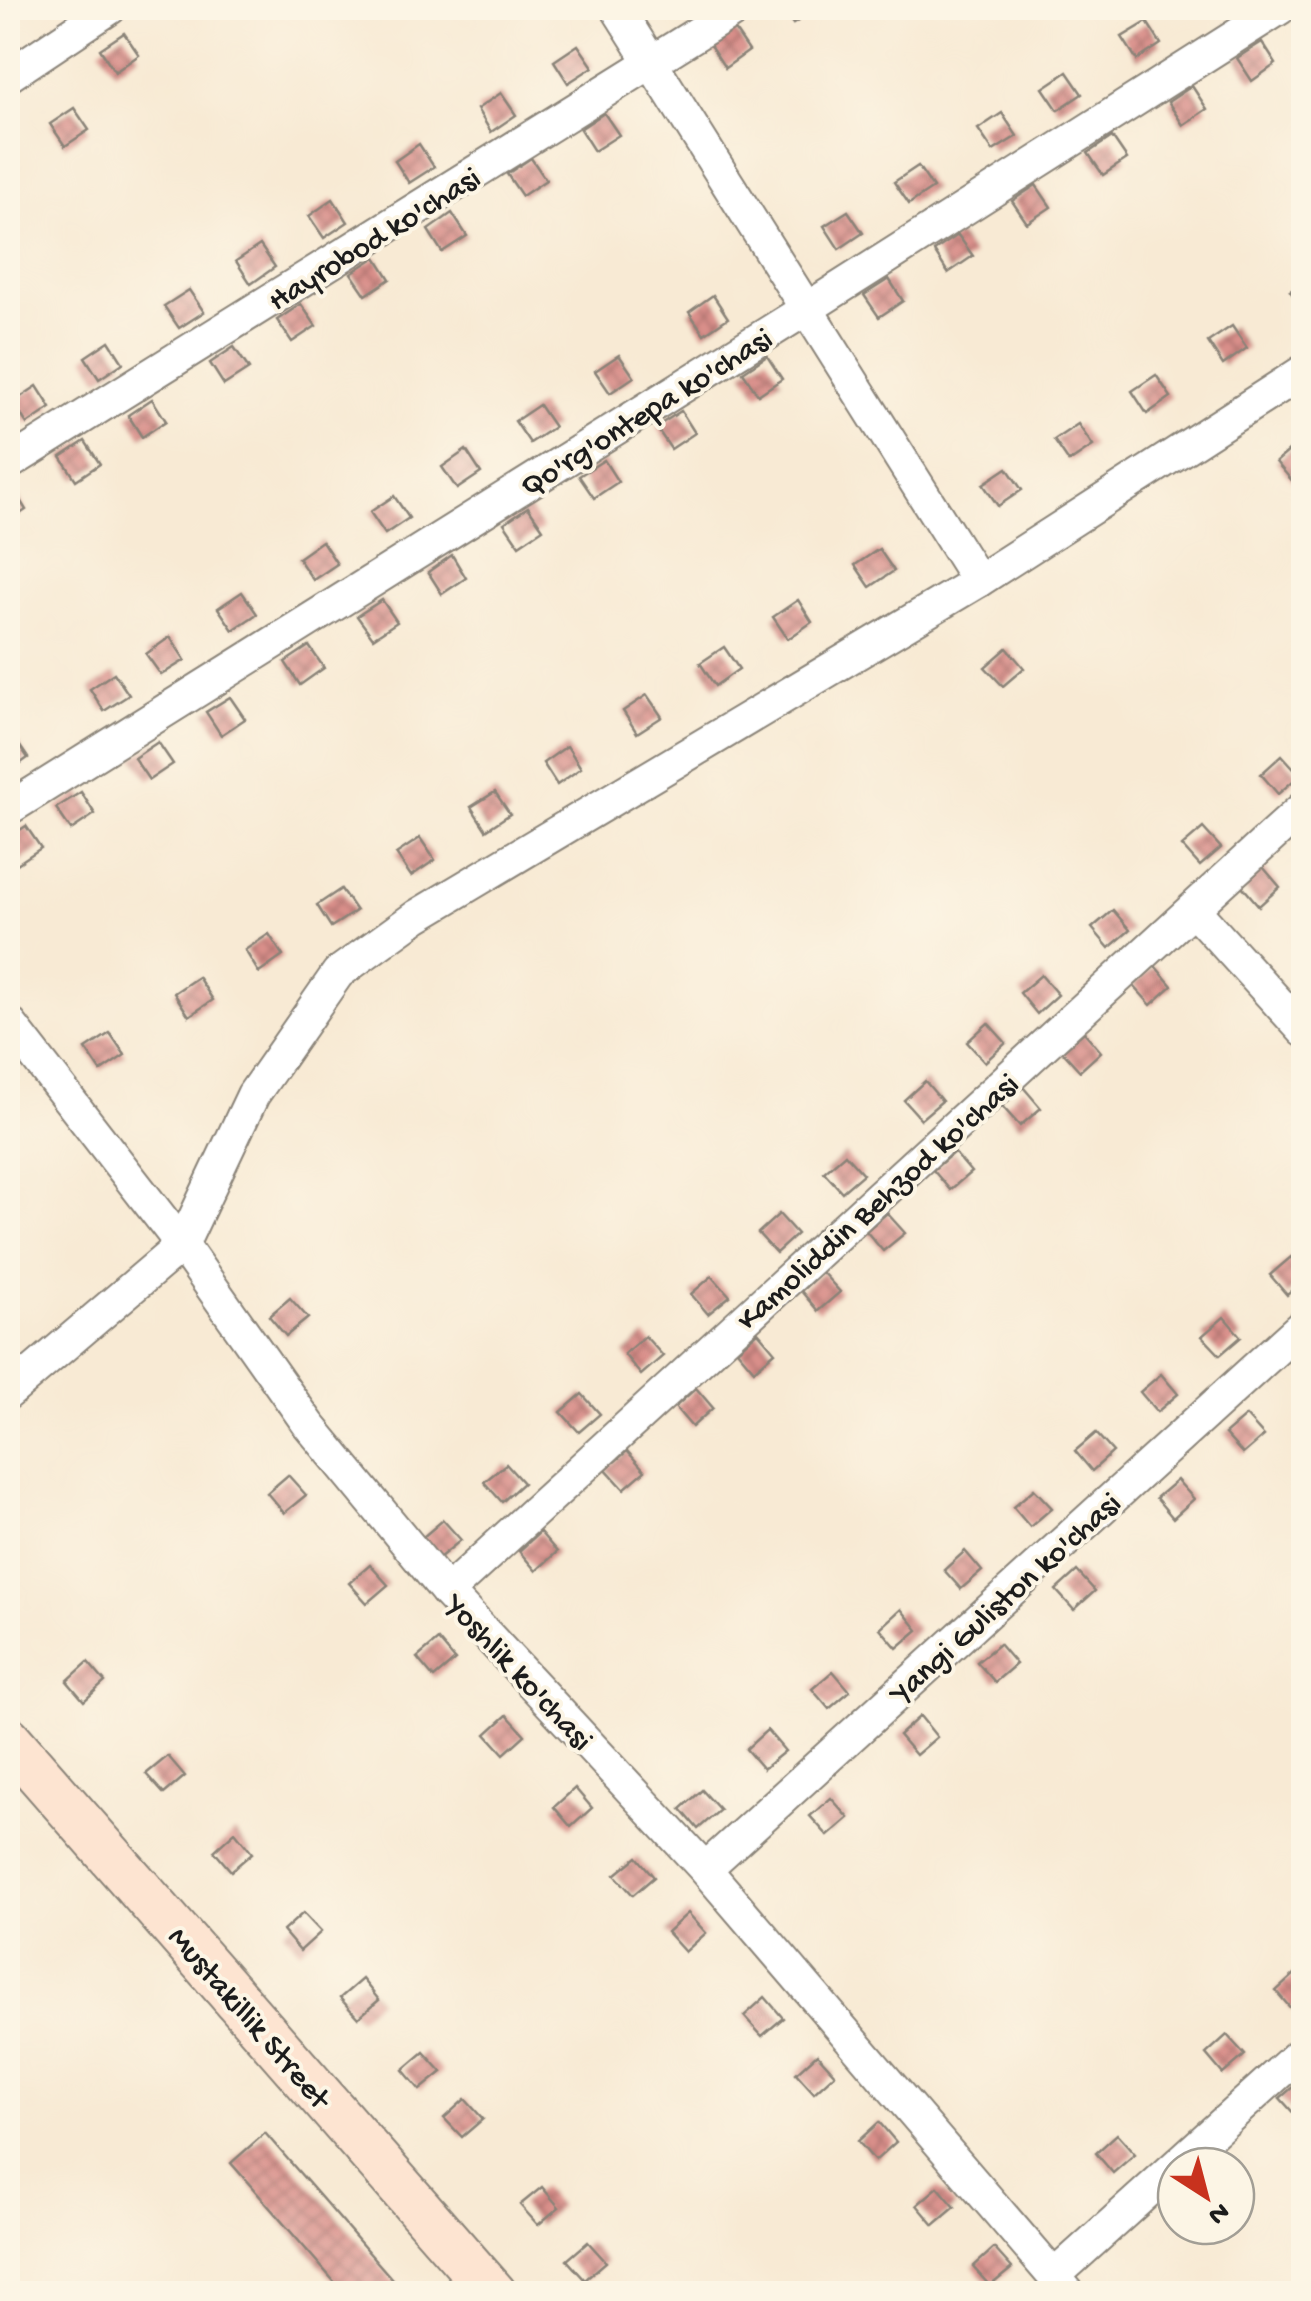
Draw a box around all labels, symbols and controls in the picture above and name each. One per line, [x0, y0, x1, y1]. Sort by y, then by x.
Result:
street label: Hayrobod ko'chasi [263, 161, 489, 322]
street label: Qo'rg'ontepa ko'chasi [515, 321, 781, 507]
street label: Kamoliddin Behzod ko'chasi [730, 1067, 1028, 1340]
street label: Yangi Guliston ko'chasi [882, 1486, 1131, 1715]
street label: Yoshlik ko'chasi [433, 1586, 599, 1760]
street label: Mustakillik Street [158, 1920, 339, 2120]
north arrow [1156, 2146, 1256, 2246]
text: N [1201, 2194, 1235, 2231]

